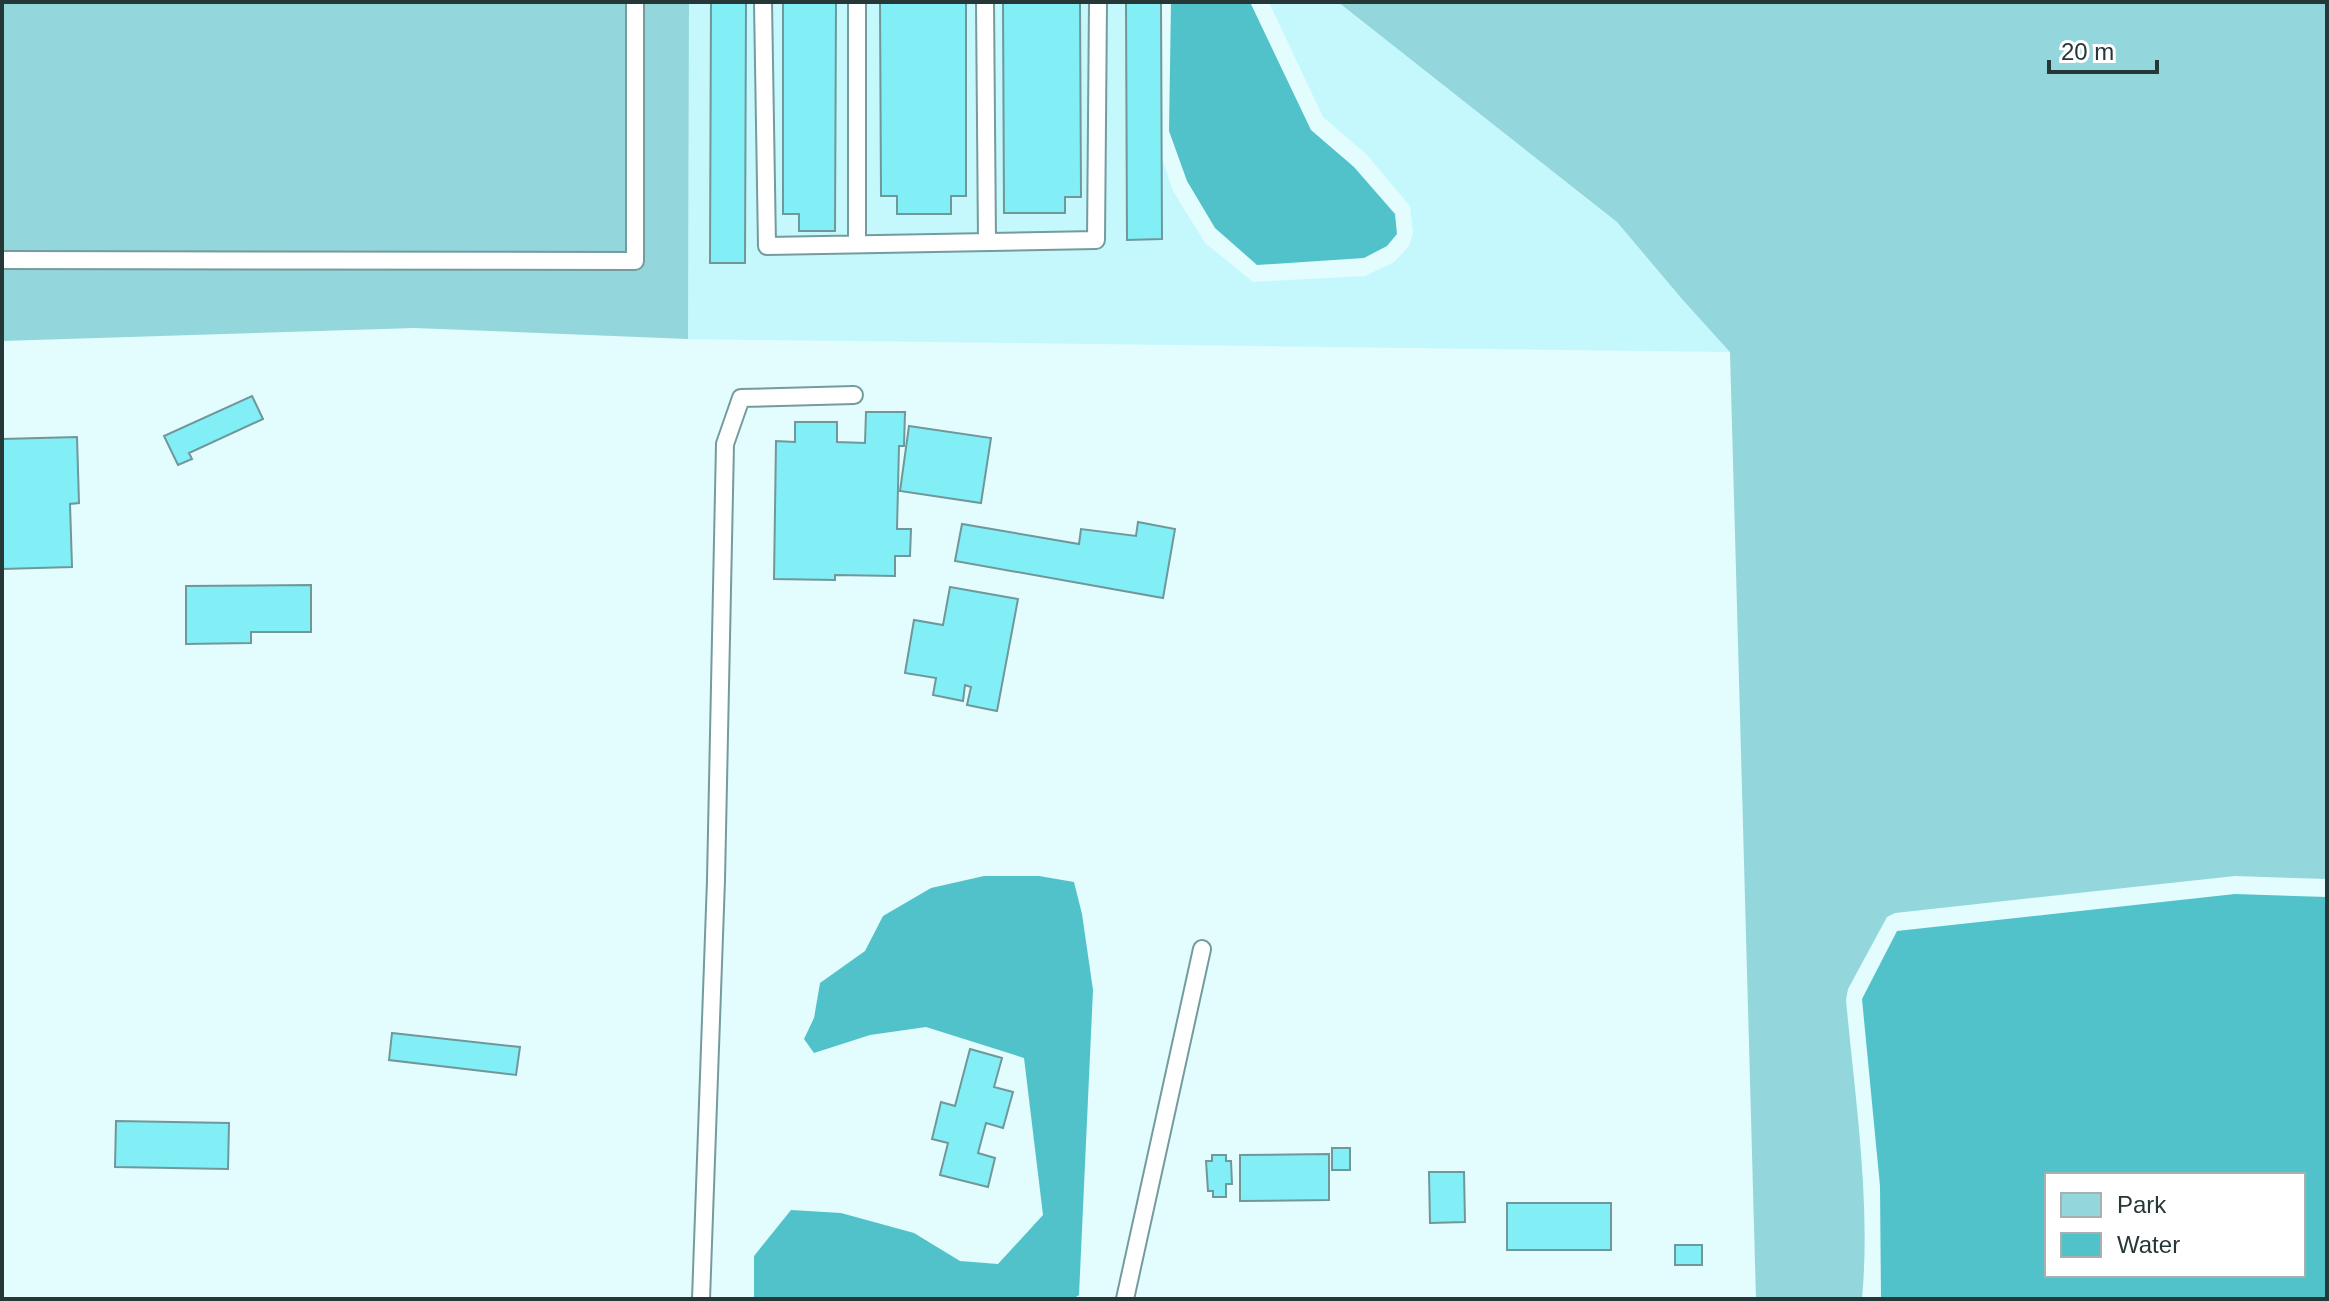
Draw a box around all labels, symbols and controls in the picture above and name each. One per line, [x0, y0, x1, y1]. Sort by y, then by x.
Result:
scale bar [2049, 24, 2157, 74]
text: 20 m [2061, 38, 2114, 65]
legend [2045, 1173, 2305, 1277]
text: Park [2117, 1191, 2167, 1218]
text: Water [2117, 1231, 2180, 1258]

